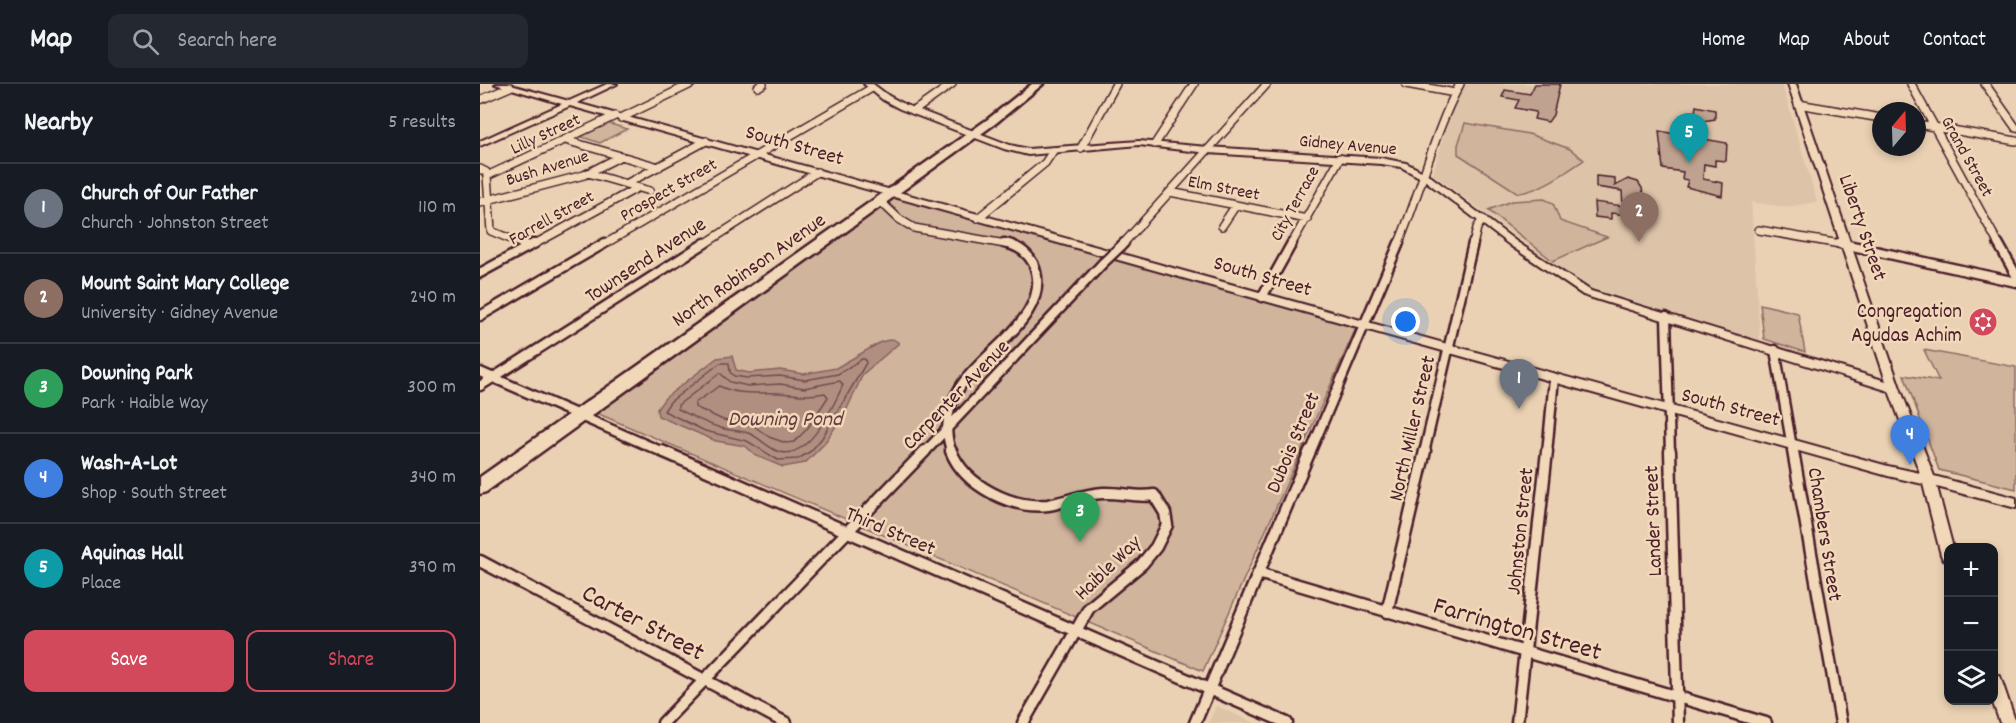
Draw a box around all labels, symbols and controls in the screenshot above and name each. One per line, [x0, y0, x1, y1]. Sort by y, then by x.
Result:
search box [108, 14, 528, 68]
text: Map [30, 21, 72, 61]
icon: search [129, 25, 162, 58]
text: Search here [177, 26, 277, 57]
text: Home [1701, 26, 1745, 56]
text: Map [1778, 26, 1810, 56]
text: About [1843, 26, 1890, 56]
text: Contact [1923, 26, 1986, 56]
north arrow [1872, 102, 1926, 156]
text: Nearby [24, 105, 92, 142]
street label: Lilly Street [507, 108, 585, 162]
text: 5 results [388, 109, 456, 137]
street label: Grand Street [1933, 112, 1998, 202]
pin: 5 [1670, 113, 1708, 163]
street label: South Street [742, 119, 847, 175]
street label: Gidney Avenue [1298, 130, 1398, 163]
street label: Bush Avenue [503, 145, 592, 194]
street label: Prospect Street [616, 153, 723, 229]
street label: City Terrace [1265, 162, 1327, 246]
street label: Elm Street [1185, 170, 1262, 209]
street label: Liberty Street [1829, 171, 1893, 285]
text: Church of Our Father [81, 179, 258, 210]
street label: Farrell Street [505, 185, 600, 253]
pin: 2 [1620, 192, 1658, 242]
text: 1 [41, 194, 46, 222]
text: 110 m [418, 194, 456, 222]
street label: North Robinson Avenue [667, 207, 833, 336]
text: Church · Johnston Street [81, 210, 269, 238]
street label: Townsend Avenue [580, 211, 713, 312]
street label: South Street [1210, 250, 1315, 306]
text: Mount Saint Mary College [81, 269, 289, 300]
text: 2 [39, 284, 48, 312]
text: 240 m [410, 284, 456, 312]
place label: Congregation Agudas Achim [1851, 298, 1962, 352]
text: University · Gidney Avenue [81, 300, 278, 328]
synagogue icon: Congregation Agudas Achim [1967, 306, 1999, 338]
your location [1391, 307, 1420, 336]
street label: Carpenter Avenue [896, 334, 1018, 458]
street label: North Miller Street [1383, 353, 1445, 504]
text: Downing Park [81, 359, 193, 390]
pin: 1 [1500, 360, 1538, 409]
text: 3 [39, 374, 48, 402]
text: 300 m [407, 374, 456, 402]
street label: South Street [1678, 381, 1783, 437]
street label: Dubois Street [1260, 388, 1330, 498]
text: Park · Haible Way [81, 390, 208, 418]
water label: Downing Pond [728, 405, 845, 436]
pin: 4 [1890, 416, 1930, 465]
text: Wash-A-Lot [81, 449, 177, 480]
text: 4 [39, 464, 48, 492]
text: 340 m [410, 464, 456, 492]
street label: Lander Street [1638, 465, 1672, 577]
street label: Chambers Street [1798, 465, 1848, 604]
street label: Johnston Street [1500, 466, 1544, 596]
text: Shop · South Street [81, 480, 227, 508]
pin: 3 [1060, 492, 1100, 542]
street label: Third Street [840, 500, 940, 565]
street label: Haible Way [1069, 529, 1150, 609]
text: Aquinas Hall [81, 539, 183, 570]
map controls [1944, 543, 1998, 705]
button: + [1944, 543, 1998, 597]
text: 5 [39, 554, 48, 582]
text: 390 m [409, 554, 456, 582]
text: Place [81, 570, 121, 598]
street label: Carter Street [574, 576, 711, 672]
street label: Farrington Street [1429, 589, 1606, 672]
button: − [1944, 597, 1998, 651]
button: Save [24, 630, 234, 692]
button: Share [246, 630, 456, 692]
button: layers [1944, 651, 1998, 705]

